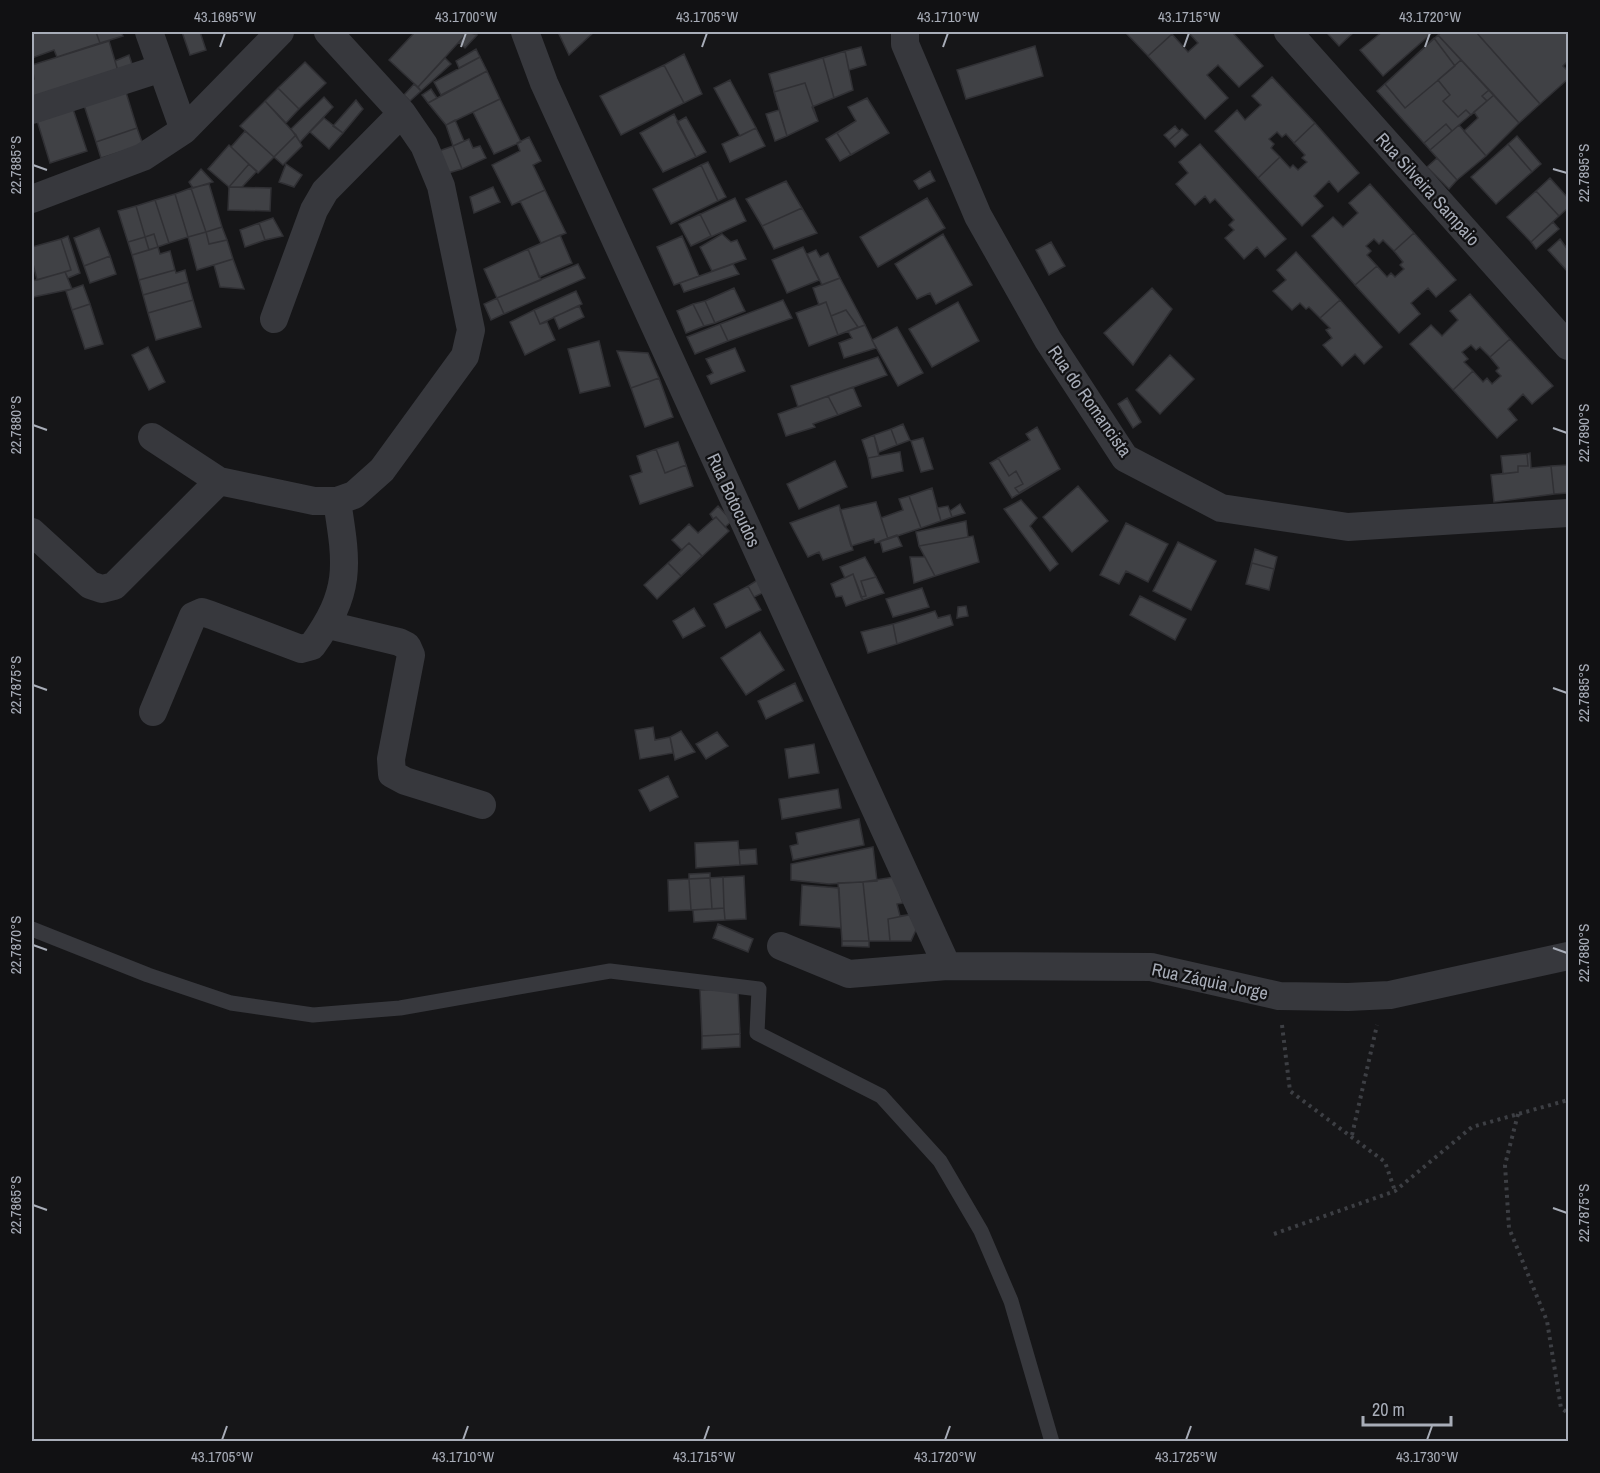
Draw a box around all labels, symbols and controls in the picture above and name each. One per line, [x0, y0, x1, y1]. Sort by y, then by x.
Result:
text: 43.1695°W [194, 6, 256, 27]
text: 43.1700°W [435, 6, 497, 27]
text: 43.1705°W [676, 6, 738, 27]
text: 43.1710°W [917, 6, 979, 27]
text: 43.1715°W [1158, 6, 1220, 27]
text: 43.1720°W [1399, 6, 1461, 27]
street label: Rua Silveira Sampaio [1370, 127, 1486, 251]
text: 22.7885°S [5, 136, 26, 194]
text: 22.7895°S [1573, 144, 1594, 202]
street label: Rua do Romancista [1042, 340, 1138, 462]
text: 22.7880°S [5, 396, 26, 454]
text: 22.7890°S [1573, 404, 1594, 462]
street label: Rua Botocudos [701, 449, 767, 551]
text: 22.7875°S [5, 656, 26, 714]
text: 22.7885°S [1573, 664, 1594, 722]
text: 22.7870°S [5, 916, 26, 974]
text: 22.7880°S [1573, 924, 1594, 982]
street label: Rua Záquia Jorge [1150, 956, 1270, 1006]
text: 22.7865°S [5, 1176, 26, 1234]
text: 22.7875°S [1573, 1184, 1594, 1242]
scale bar [1363, 1389, 1452, 1427]
text: 20 m [1372, 1397, 1405, 1422]
text: 43.1705°W [191, 1446, 253, 1467]
text: 43.1710°W [432, 1446, 494, 1467]
text: 43.1715°W [673, 1446, 735, 1467]
text: 43.1720°W [914, 1446, 976, 1467]
text: 43.1725°W [1155, 1446, 1217, 1467]
text: 43.1730°W [1396, 1446, 1458, 1467]

